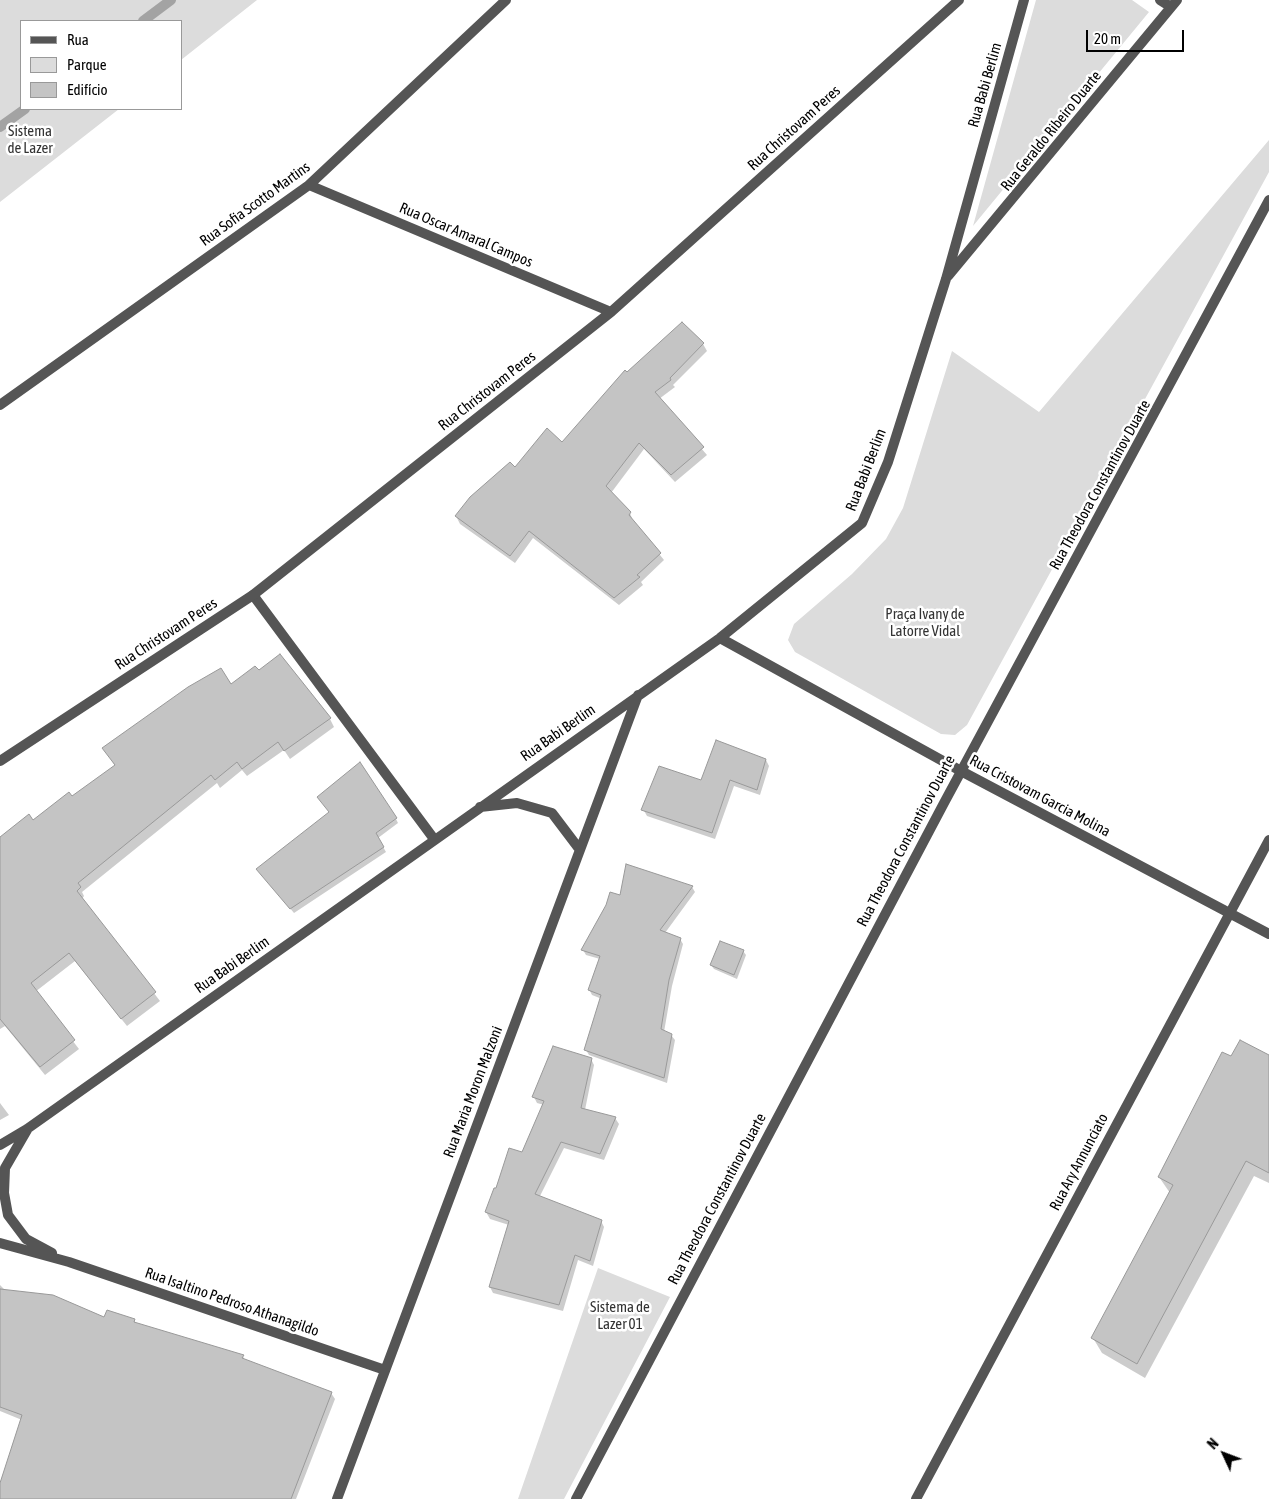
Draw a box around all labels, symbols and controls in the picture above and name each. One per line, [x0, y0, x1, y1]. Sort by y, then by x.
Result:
legend [20, 20, 182, 110]
scale bar [1089, 20, 1186, 52]
text: 20 m [1094, 30, 1121, 47]
text: Rua [67, 31, 89, 48]
street label: Rua Babi Berlim [964, 41, 1006, 129]
text: Parque [67, 56, 107, 73]
street label: Rua Geraldo Ribeiro Duarte [997, 67, 1105, 195]
text: Edifício [67, 81, 108, 98]
street label: Rua Christovam Peres [744, 82, 844, 174]
park label: Sistema de Lazer [7, 122, 53, 157]
street label: Rua Sofia Scotto Martins [196, 158, 314, 250]
street label: Rua Oscar Amaral Campos [397, 199, 535, 271]
street label: Rua Christovam Peres [435, 347, 539, 435]
street label: Rua Theodora Constantinov Duarte [1046, 397, 1154, 573]
street label: Rua Babi Berlim [842, 426, 890, 514]
street label: Rua Christovam Peres [111, 594, 221, 674]
park label: Praça Ivany de Latorre Vidal [885, 605, 965, 640]
street label: Rua Babi Berlim [517, 701, 599, 765]
street label: Rua Cristovam Garcia Molina [967, 751, 1113, 841]
street label: Rua Theodora Constantinov Duarte [853, 752, 959, 930]
street label: Rua Babi Berlim [191, 933, 273, 997]
street label: Rua Maria Moron Malzoni [440, 1024, 506, 1160]
street label: Rua Theodora Constantinov Duarte [664, 1110, 770, 1288]
street label: Rua Ary Annunciato [1046, 1110, 1112, 1214]
street label: Rua Isaltino Pedroso Athanagildo [143, 1264, 321, 1340]
park label: Sistema de Lazer 01 [590, 1298, 650, 1333]
north arrow [1199, 1429, 1249, 1479]
text: N [1204, 1435, 1222, 1452]

